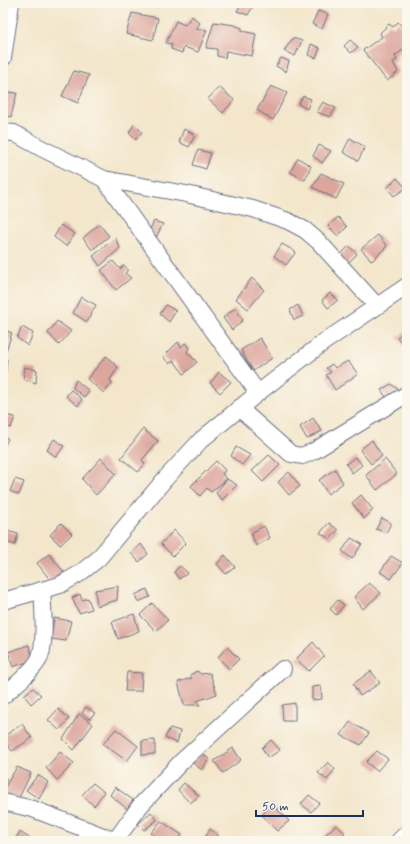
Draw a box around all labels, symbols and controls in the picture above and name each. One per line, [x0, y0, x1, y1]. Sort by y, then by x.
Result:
scale bar [256, 792, 363, 818]
text: 50 m [262, 799, 289, 815]

